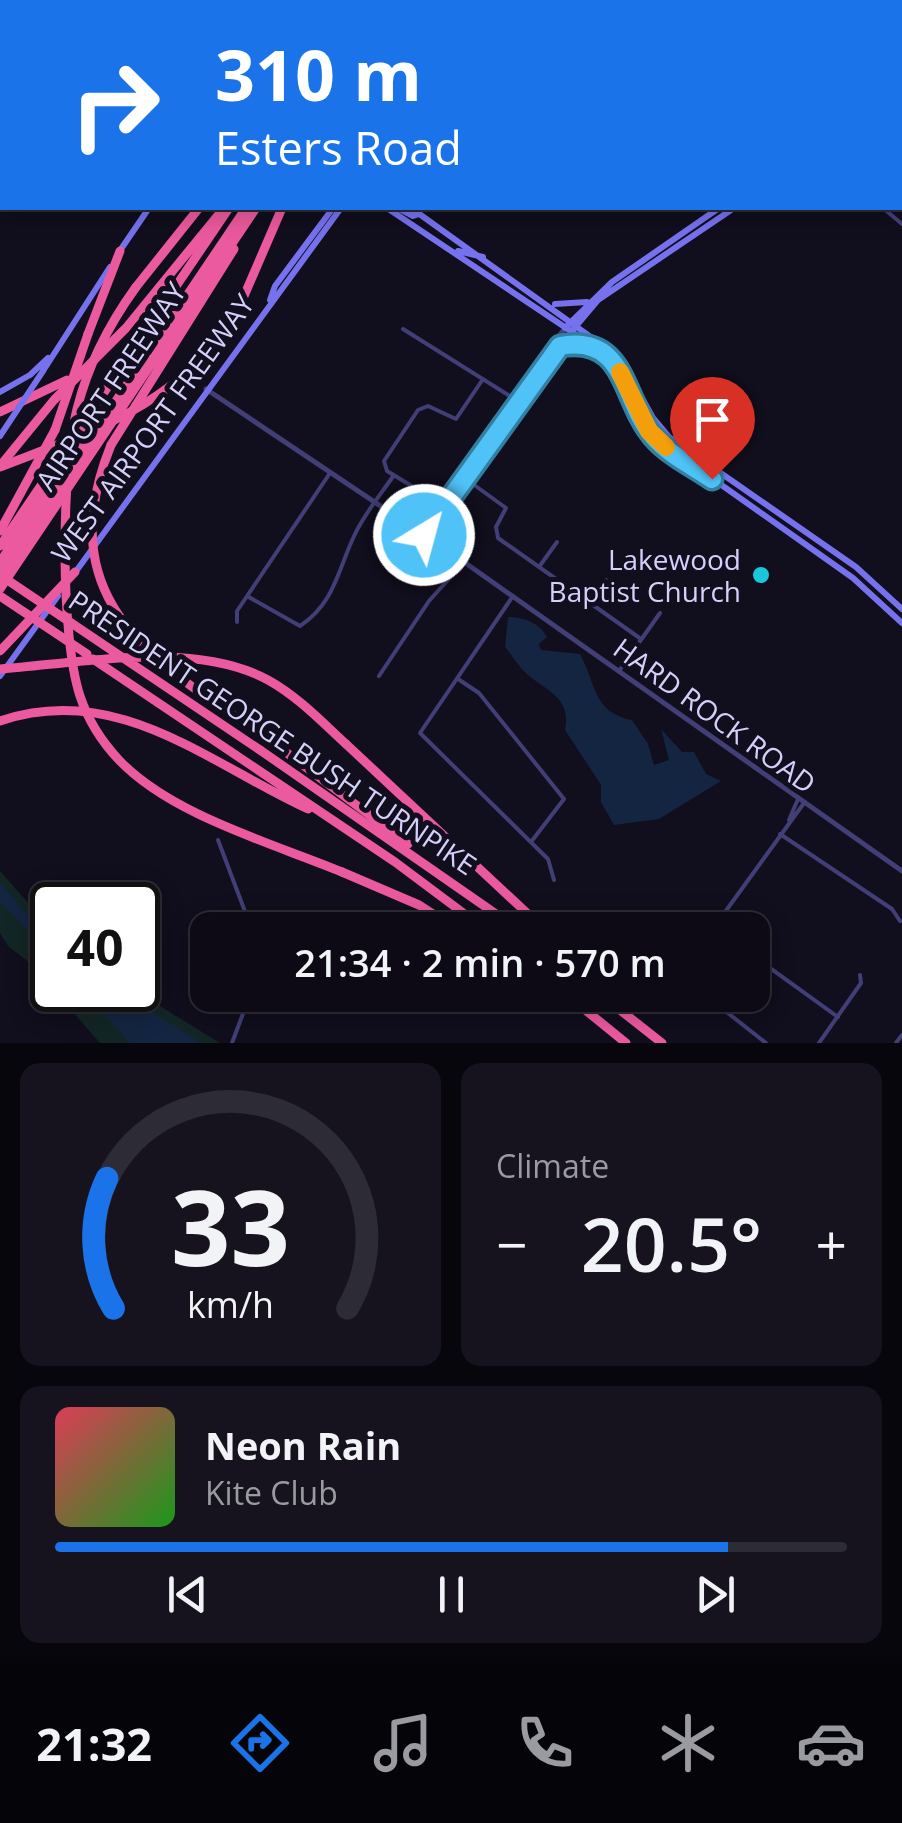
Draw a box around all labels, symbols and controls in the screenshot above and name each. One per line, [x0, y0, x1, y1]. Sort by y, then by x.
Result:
text: 310 m [215, 26, 422, 122]
icon: right [50, 40, 180, 170]
text: Esters Road [215, 117, 462, 178]
street label: AIRPORT FREEWAY [26, 274, 194, 498]
street label: WEST AIRPORT FREEWAY [42, 286, 262, 570]
pin [670, 377, 755, 480]
icon: arrive [685, 392, 740, 447]
position arrow [372, 483, 476, 587]
place label: Lakewood Baptist Church [549, 540, 741, 610]
marker: Lakewood Baptist Church [750, 564, 772, 586]
street label: PRESIDENT GEORGE BUSH TURNPIKE [62, 581, 484, 883]
street label: HARD ROCK ROAD [606, 629, 824, 801]
speed limit sign: 40 [30, 882, 160, 1012]
text: 21:34 · 2 min · 570 m [294, 936, 666, 988]
text: Climate [496, 1144, 609, 1187]
text: 33 [171, 1155, 290, 1296]
text: 20.5° [581, 1192, 762, 1294]
text: − [496, 1206, 527, 1281]
text: + [816, 1206, 847, 1281]
text: km/h [187, 1280, 274, 1328]
text: Neon Rain [205, 1419, 401, 1471]
text: Kite Club [205, 1471, 338, 1514]
icon: previous [160, 1567, 215, 1622]
icon: pause [424, 1567, 479, 1622]
icon: next [688, 1567, 743, 1622]
icon: directions [225, 1708, 295, 1778]
icon: music [368, 1708, 438, 1778]
icon: phone [510, 1708, 580, 1778]
icon: climate [653, 1708, 723, 1778]
icon: car [796, 1708, 866, 1778]
text: 21:32 [36, 1713, 152, 1774]

